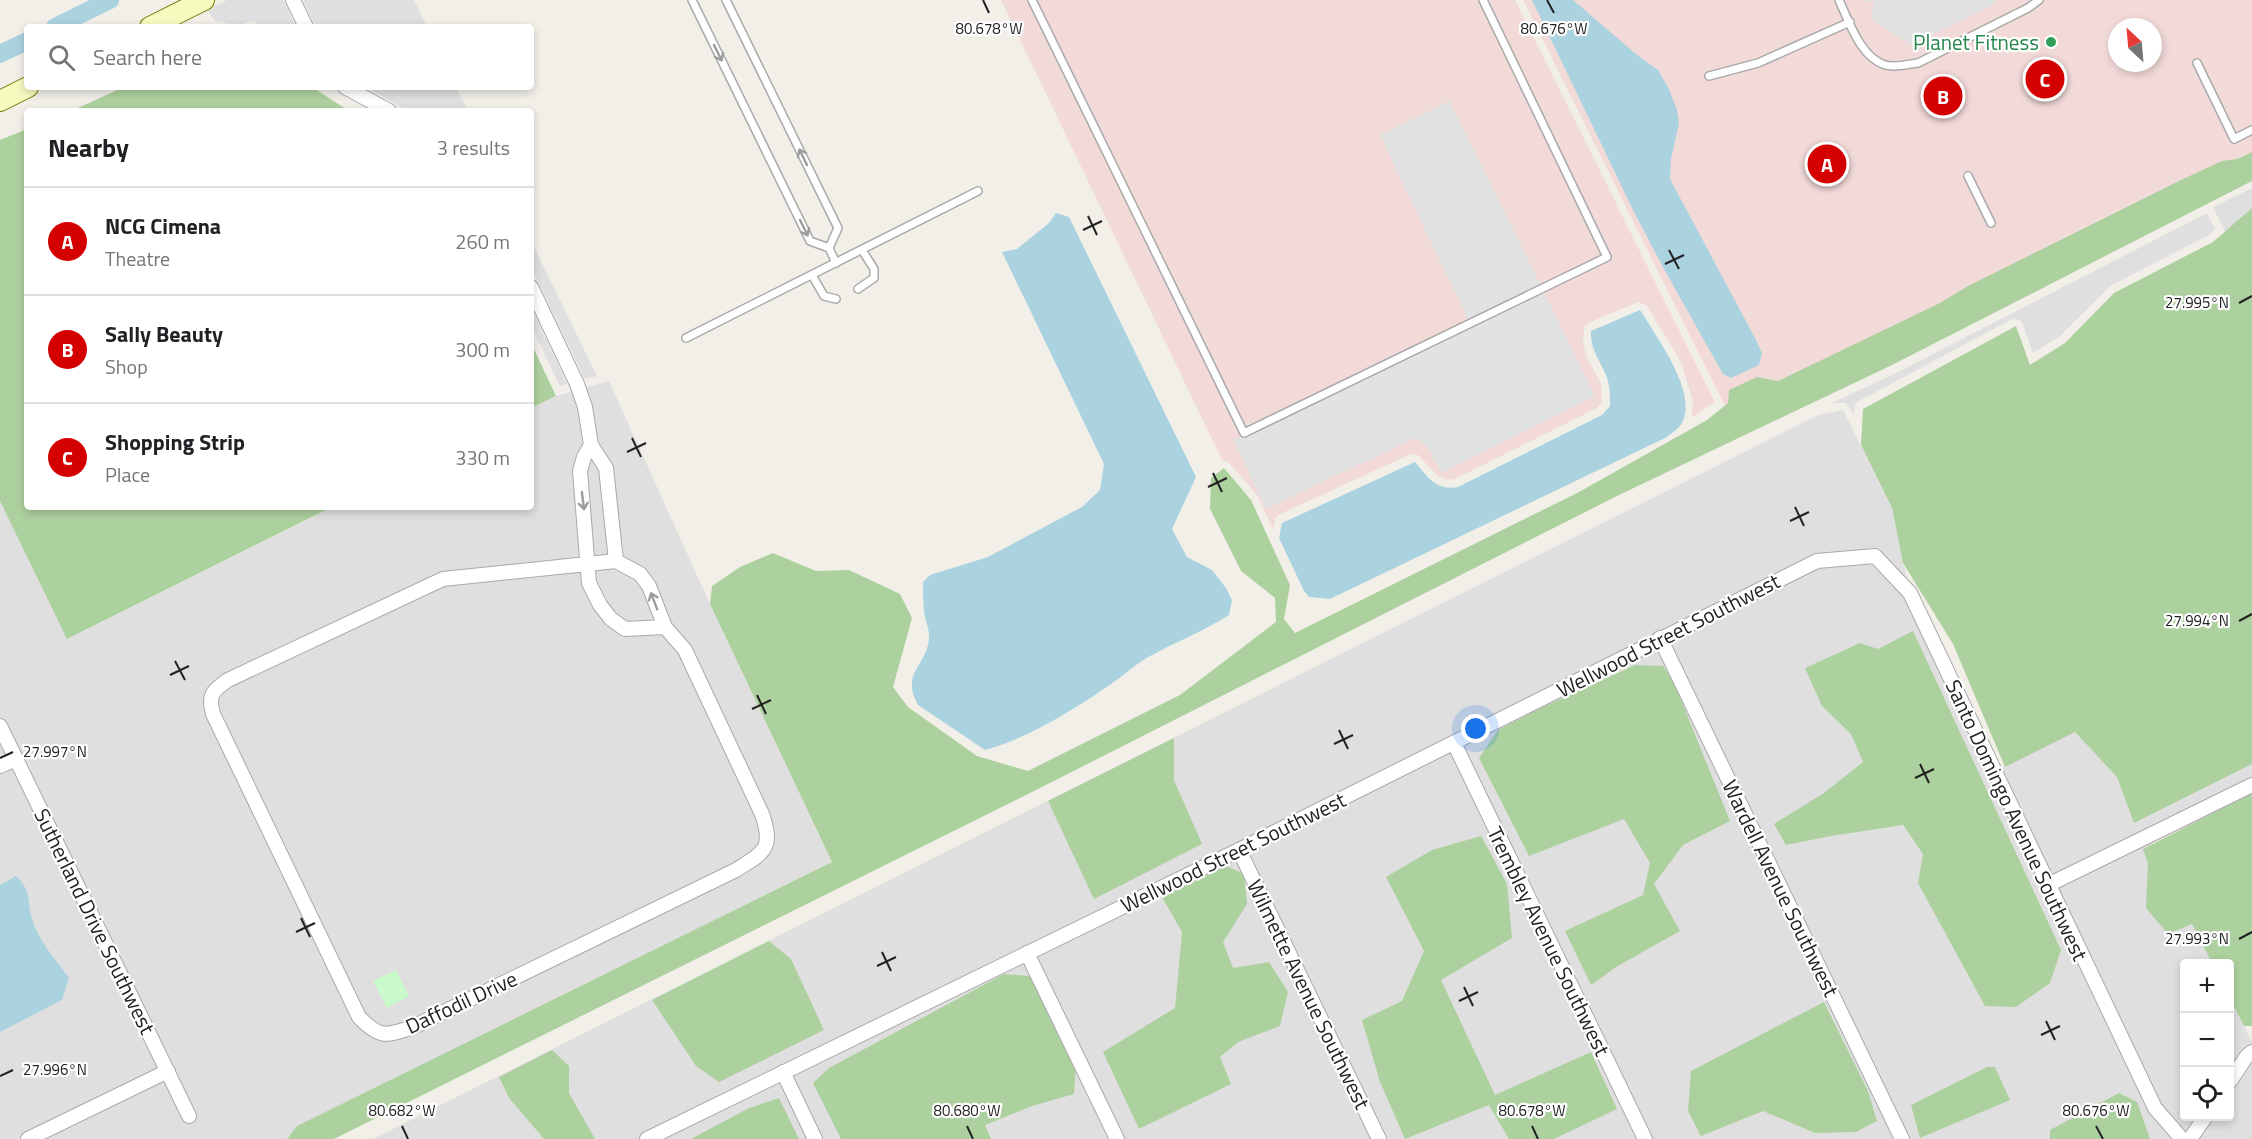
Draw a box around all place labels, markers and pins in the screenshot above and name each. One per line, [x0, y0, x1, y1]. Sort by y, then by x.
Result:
place label: Planet Fitness [1913, 26, 2039, 58]
marker: Planet Fitness [2044, 35, 2058, 49]
pin: C [2026, 56, 2064, 101]
pin: B [1924, 74, 1962, 118]
pin: A [1808, 142, 1846, 186]

